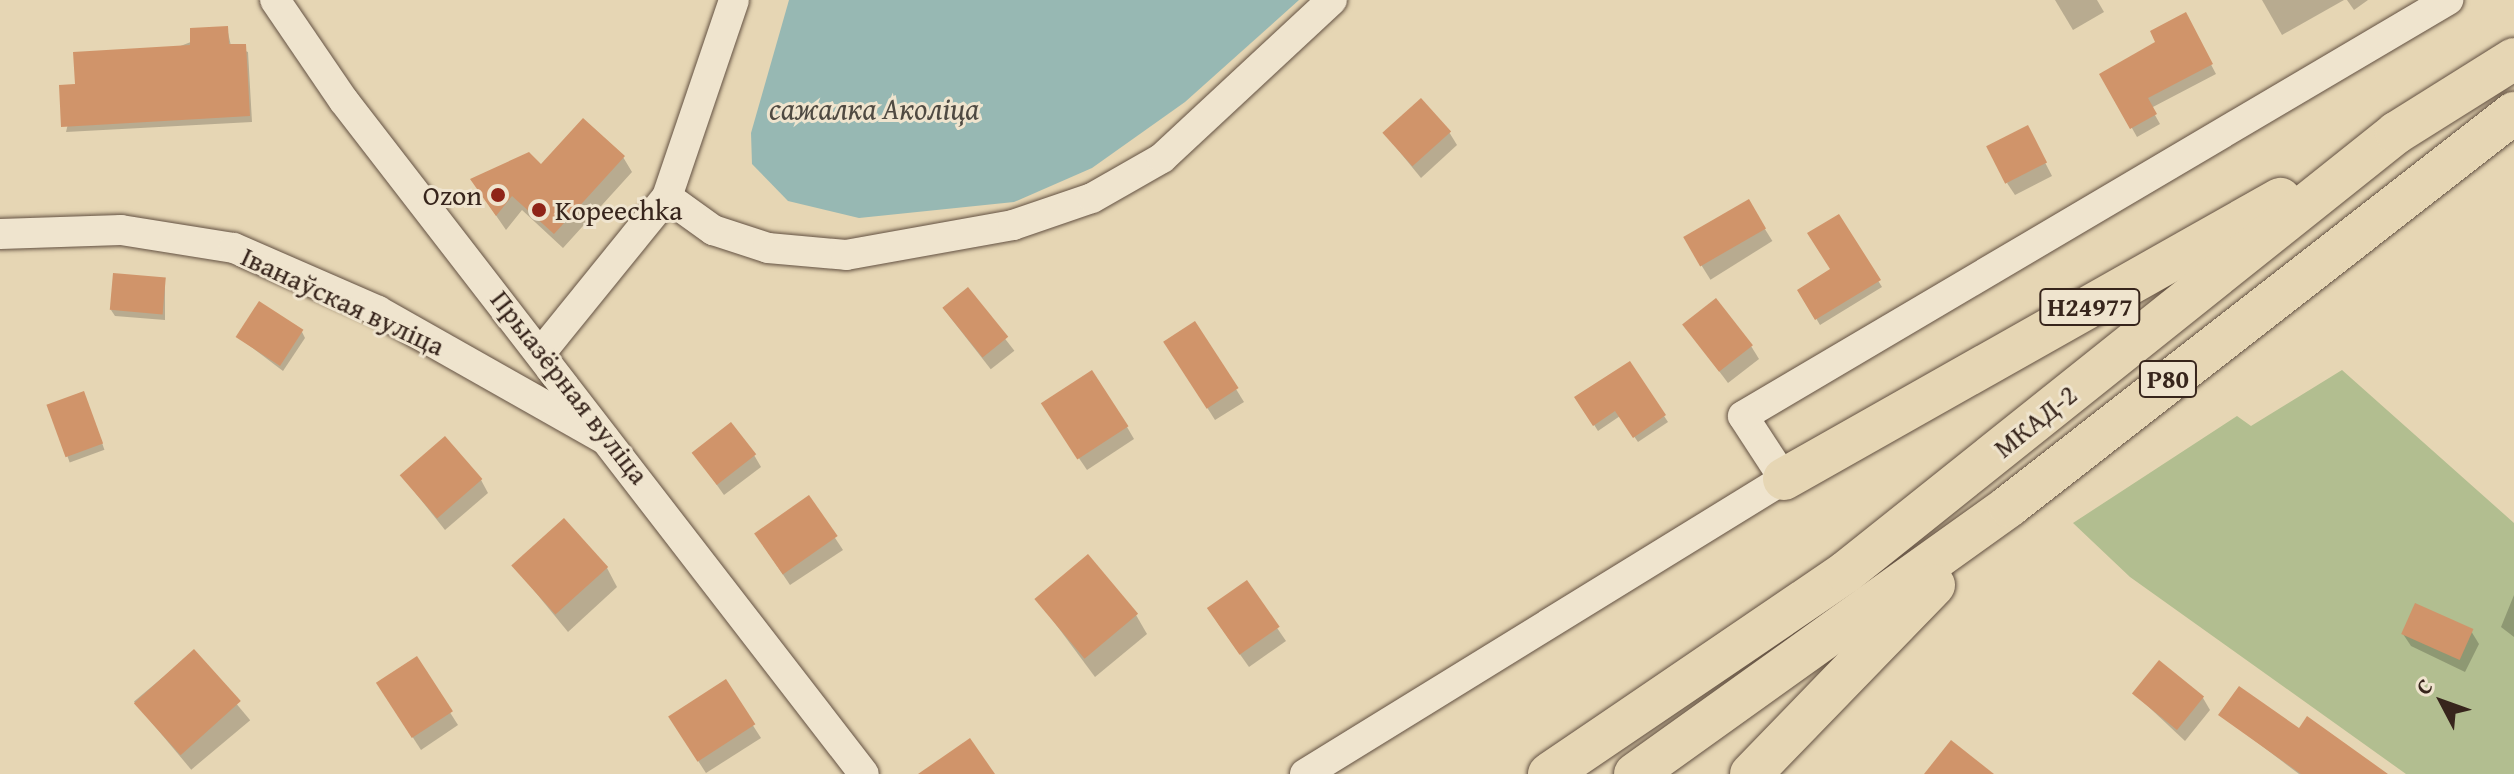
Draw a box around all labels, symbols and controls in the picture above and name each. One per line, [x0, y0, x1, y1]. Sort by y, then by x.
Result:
water label: сажалка Аколіца [769, 90, 979, 126]
place label: Ozon [423, 178, 482, 212]
marker: Ozon [489, 186, 507, 204]
place label: Kopeechka [555, 193, 682, 227]
marker: Kopeechka [530, 201, 548, 219]
street label: Іванаўская вуліца [236, 239, 450, 363]
street label: Прыазёрная вуліца [484, 283, 656, 491]
road number: Н24977 [2038, 285, 2142, 329]
road number: Р80 [2138, 357, 2198, 401]
street label: МКАД-2 [1987, 377, 2083, 465]
north arrow [2402, 662, 2482, 742]
text: С [2408, 671, 2440, 701]

